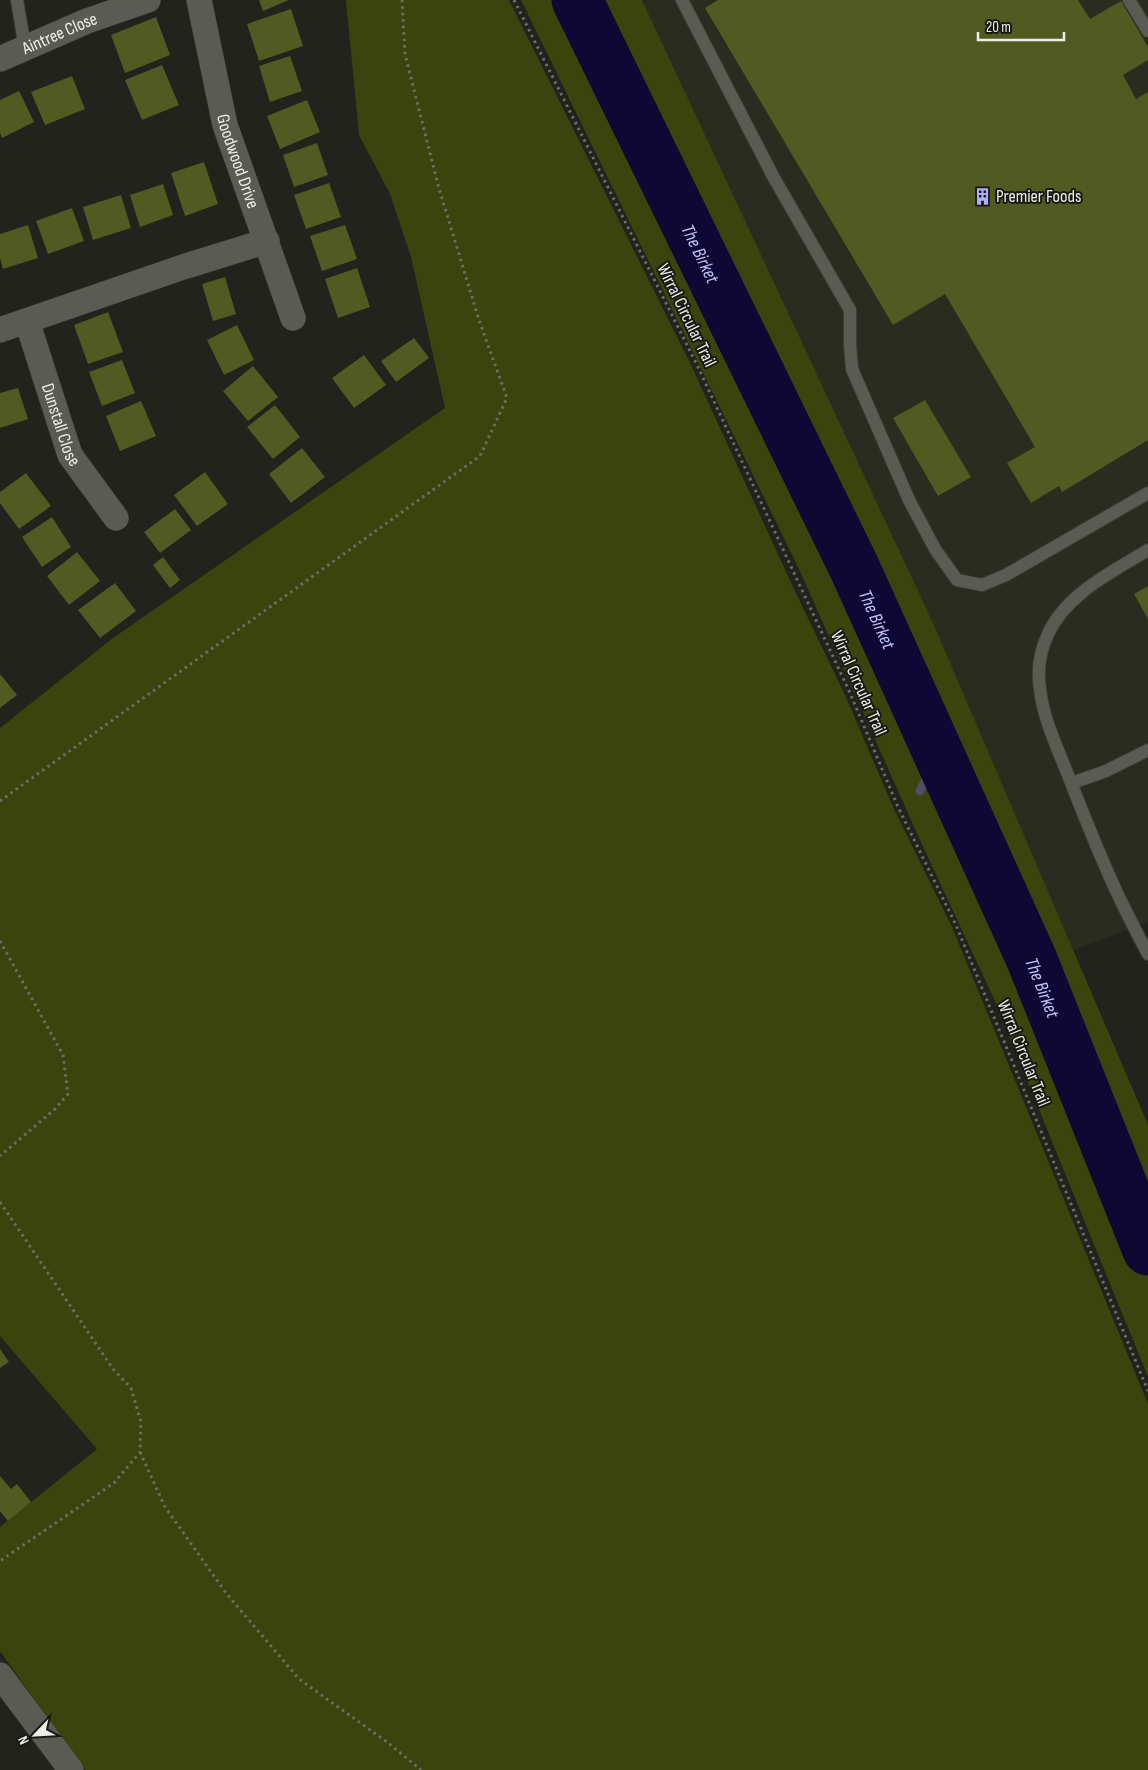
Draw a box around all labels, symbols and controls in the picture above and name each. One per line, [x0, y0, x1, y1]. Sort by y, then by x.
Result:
street label: Aintree Close [18, 8, 100, 59]
scale bar [978, 10, 1064, 42]
text: 20 m [986, 18, 1011, 37]
street label: Goodwood Drive [212, 112, 264, 211]
building icon: Premier Foods [972, 186, 992, 206]
place label: Premier Foods [996, 186, 1081, 207]
water label: The Birket [675, 221, 724, 288]
street label: Wirral Circular Trail [652, 260, 721, 370]
street label: Dunstall Close [37, 381, 85, 471]
water label: The Birket [853, 586, 900, 654]
street label: Wirral Circular Trail [826, 627, 891, 739]
water label: The Birket [1019, 955, 1064, 1023]
street label: Wirral Circular Trail [993, 997, 1054, 1109]
north arrow [10, 1710, 60, 1760]
text: N [14, 1733, 33, 1747]

